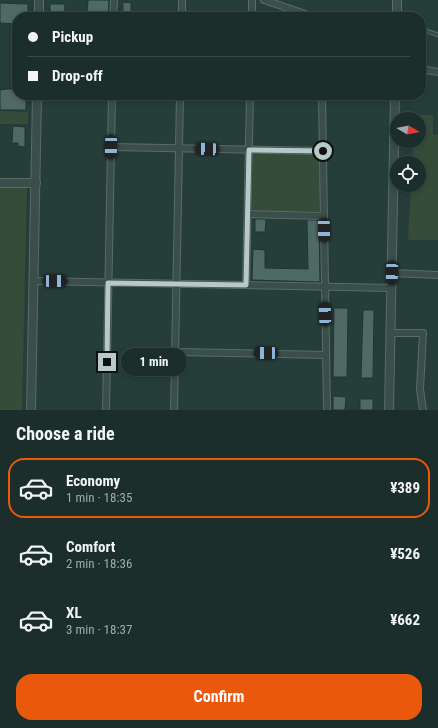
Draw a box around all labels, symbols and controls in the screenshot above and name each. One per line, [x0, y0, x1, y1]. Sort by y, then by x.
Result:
text: Pickup [52, 28, 93, 46]
text: Drop-off [52, 67, 103, 85]
north arrow [390, 112, 426, 148]
map controls [390, 112, 426, 192]
car [105, 135, 117, 159]
route start [314, 142, 332, 160]
car [195, 143, 219, 155]
button: locate [390, 156, 426, 192]
car [318, 218, 330, 242]
car [386, 261, 398, 285]
car [43, 275, 67, 287]
car [319, 302, 331, 326]
car [254, 347, 278, 359]
callout: 1 min [121, 348, 187, 376]
route end [98, 353, 116, 371]
text: 1 min [140, 354, 168, 369]
text: Choose a ride [16, 423, 115, 444]
icon: car [18, 470, 54, 506]
text: Economy [66, 472, 120, 490]
text: ¥389 [390, 479, 420, 497]
text: 1 min · 18:35 [66, 490, 132, 505]
icon: car [18, 536, 54, 572]
text: Comfort [66, 538, 115, 556]
text: ¥526 [390, 545, 420, 563]
text: 2 min · 18:36 [66, 556, 132, 571]
icon: car [18, 602, 54, 638]
text: XL [66, 604, 82, 622]
text: ¥662 [390, 611, 420, 629]
text: 3 min · 18:37 [66, 622, 132, 637]
button: Confirm [16, 674, 422, 720]

